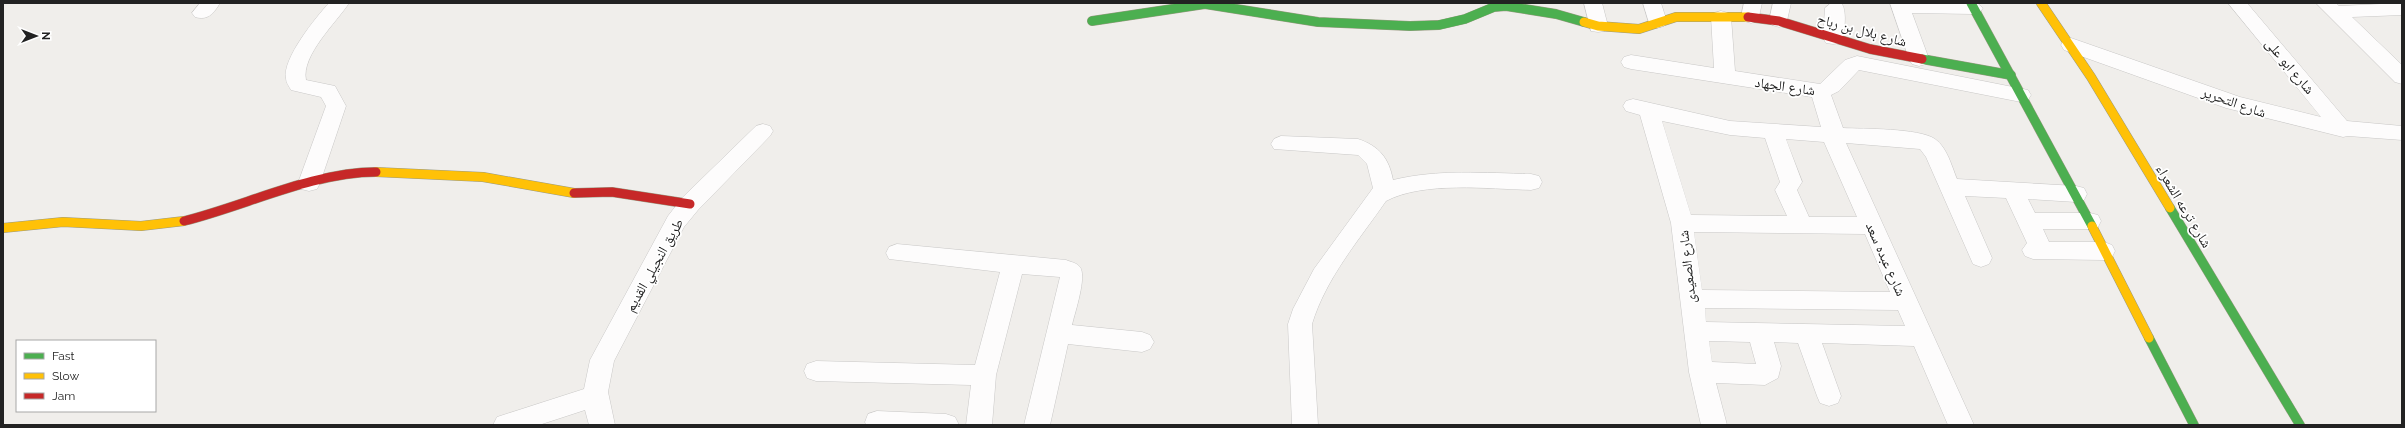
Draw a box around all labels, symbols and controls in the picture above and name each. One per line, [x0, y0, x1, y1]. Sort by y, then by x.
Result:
street label: شارع بلال بن رباح [1815, 10, 1908, 52]
north arrow [16, 16, 56, 56]
text: N [39, 32, 52, 40]
street label: شارع ابو على [2261, 35, 2318, 98]
street label: شارع الجهاد [1754, 74, 1816, 100]
street label: شارع التحرير [2198, 83, 2268, 122]
street label: شارع ترعه الشعراء [2151, 162, 2215, 251]
street label: طريق النجيلي القديم [622, 216, 689, 316]
street label: شارع عبده سعد [1861, 220, 1909, 299]
street label: شارع الصعيدى [1675, 229, 1701, 304]
legend [16, 340, 156, 412]
text: Fast [52, 349, 75, 363]
text: Slow [52, 369, 79, 383]
text: Jam [52, 389, 75, 403]

